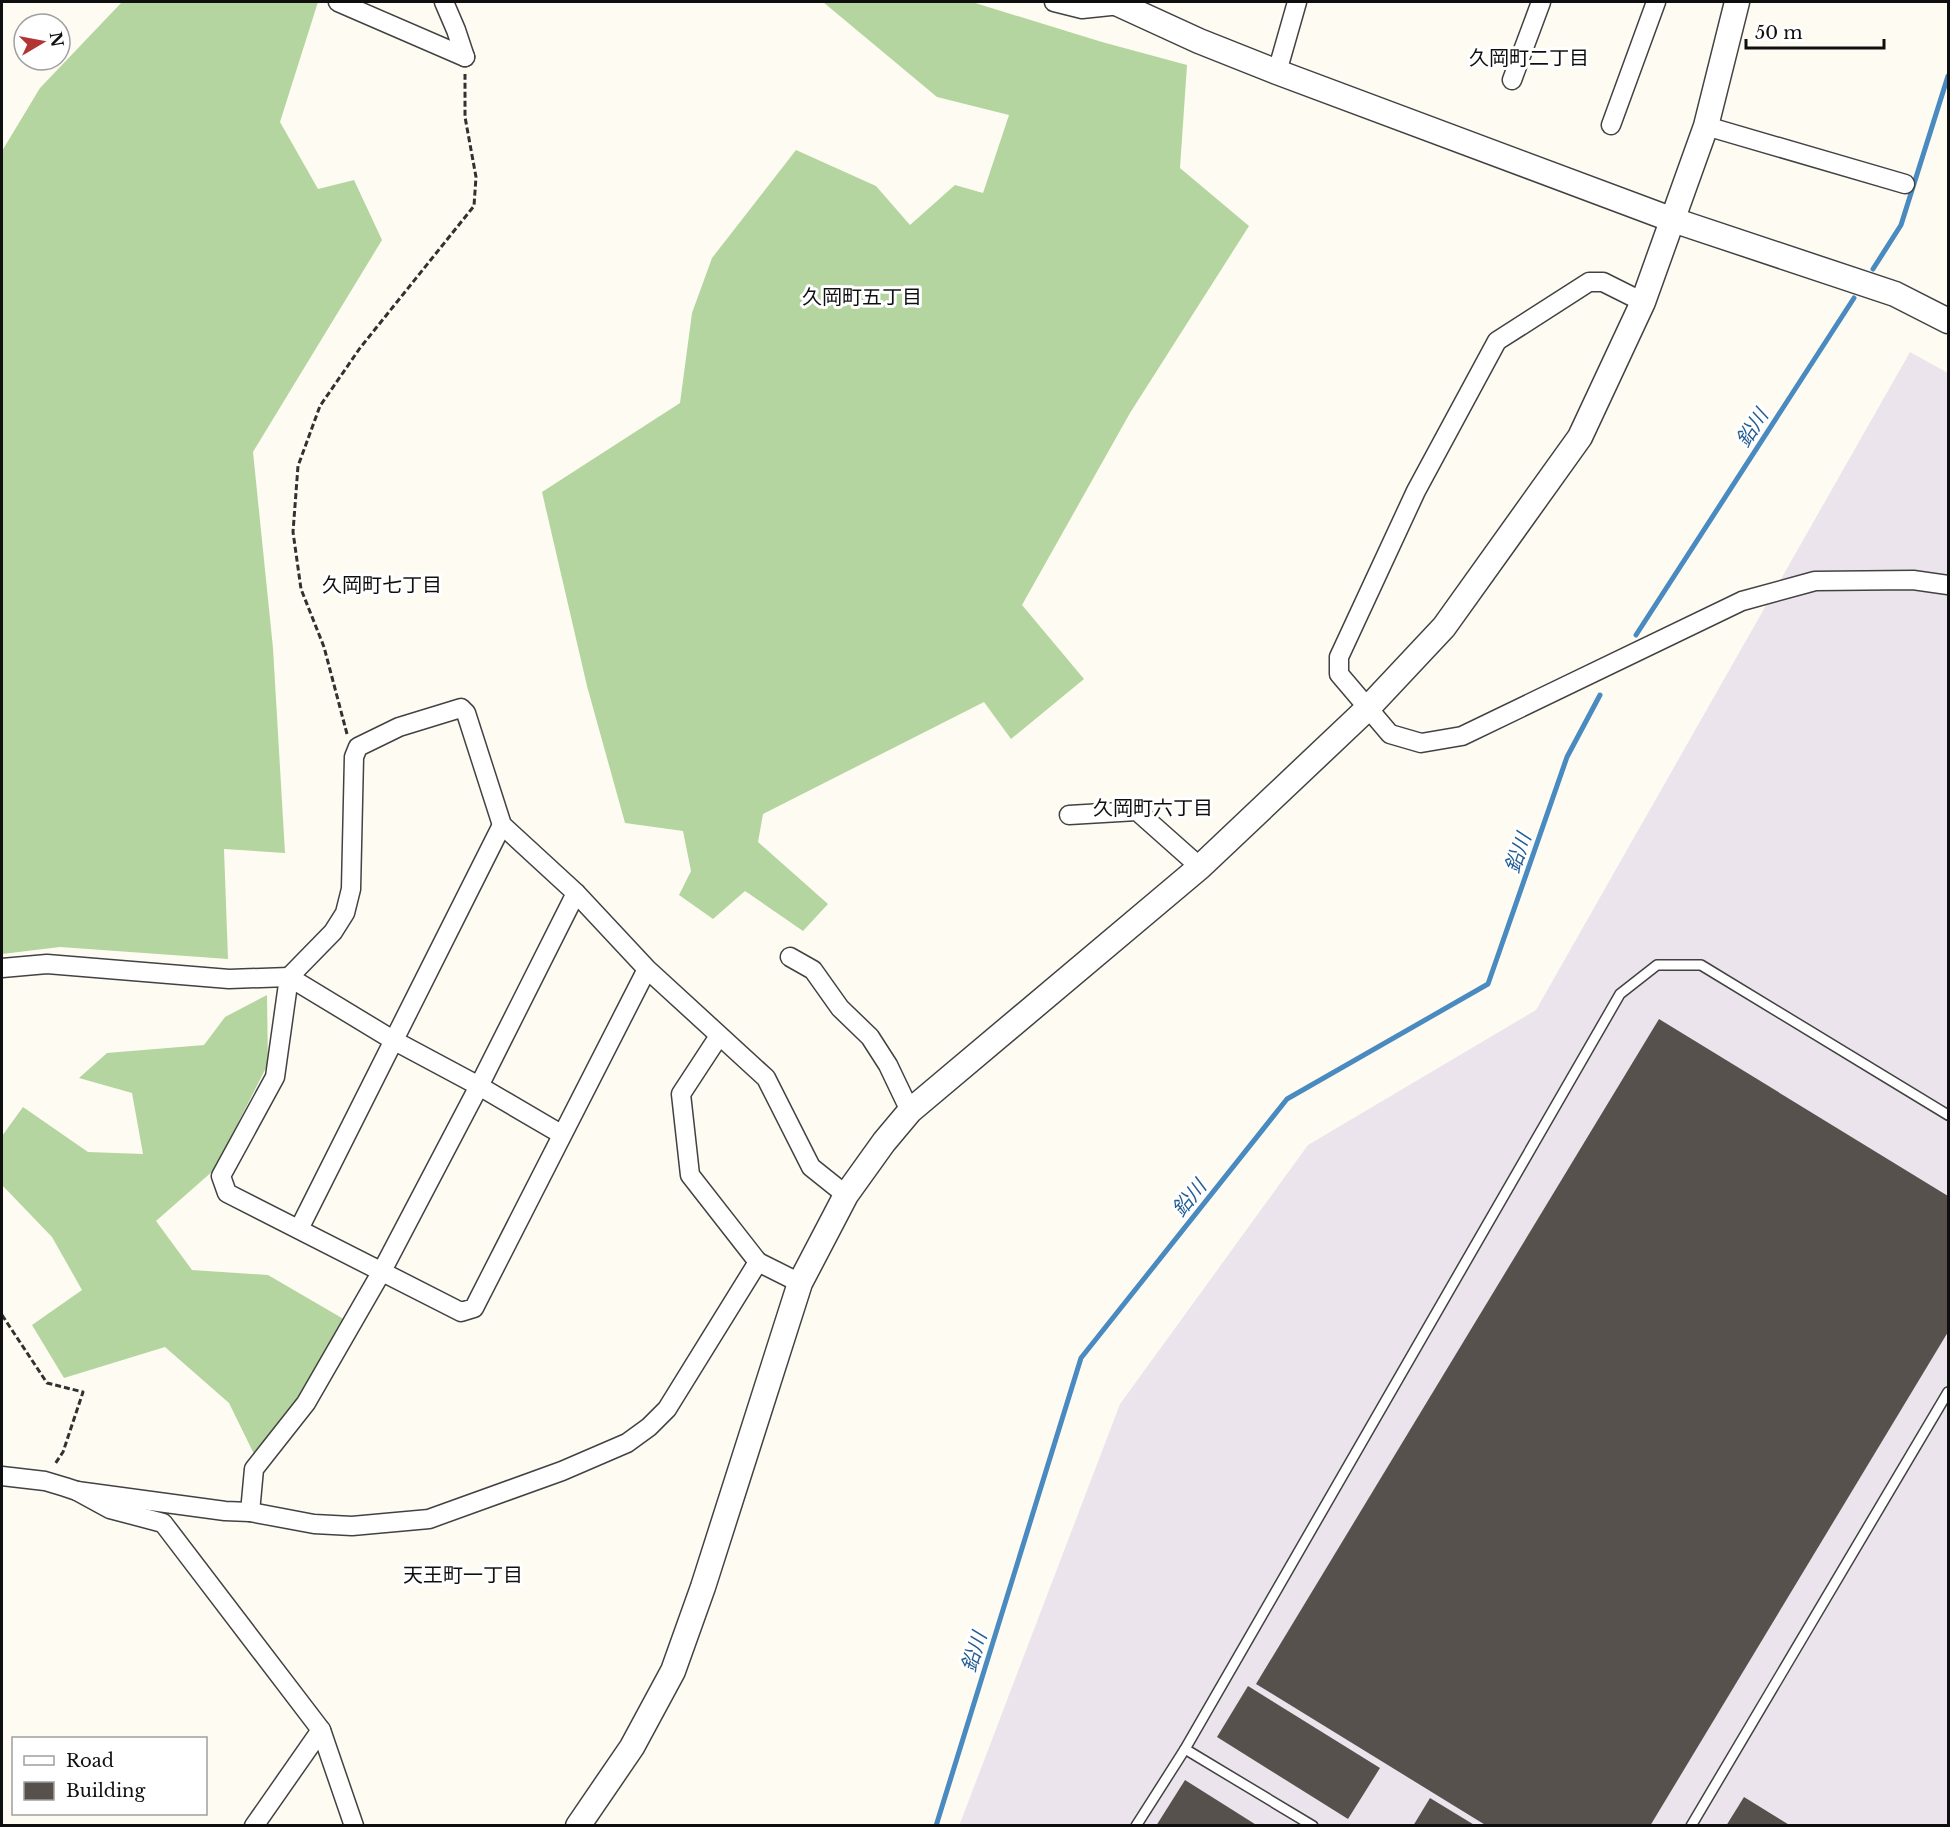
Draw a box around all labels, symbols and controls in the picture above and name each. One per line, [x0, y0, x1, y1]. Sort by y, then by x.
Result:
north arrow [12, 12, 72, 72]
scale bar [1746, 12, 1884, 50]
text: 50 m [1755, 22, 1803, 44]
text: N [46, 30, 68, 49]
district label: 久岡町二丁目 [1469, 46, 1589, 70]
district label: 久岡町五丁目 [802, 285, 922, 309]
water label: 鉛川 [1731, 403, 1774, 451]
district label: 久岡町七丁目 [322, 573, 442, 597]
district label: 久岡町六丁目 [1093, 796, 1213, 820]
water label: 鉛川 [1500, 828, 1537, 876]
water label: 鉛川 [1167, 1173, 1212, 1221]
district label: 天王町一丁目 [403, 1563, 523, 1587]
water label: 鉛川 [957, 1627, 992, 1675]
legend [12, 1737, 207, 1815]
text: Road [66, 1750, 114, 1772]
text: Building [66, 1780, 145, 1802]

